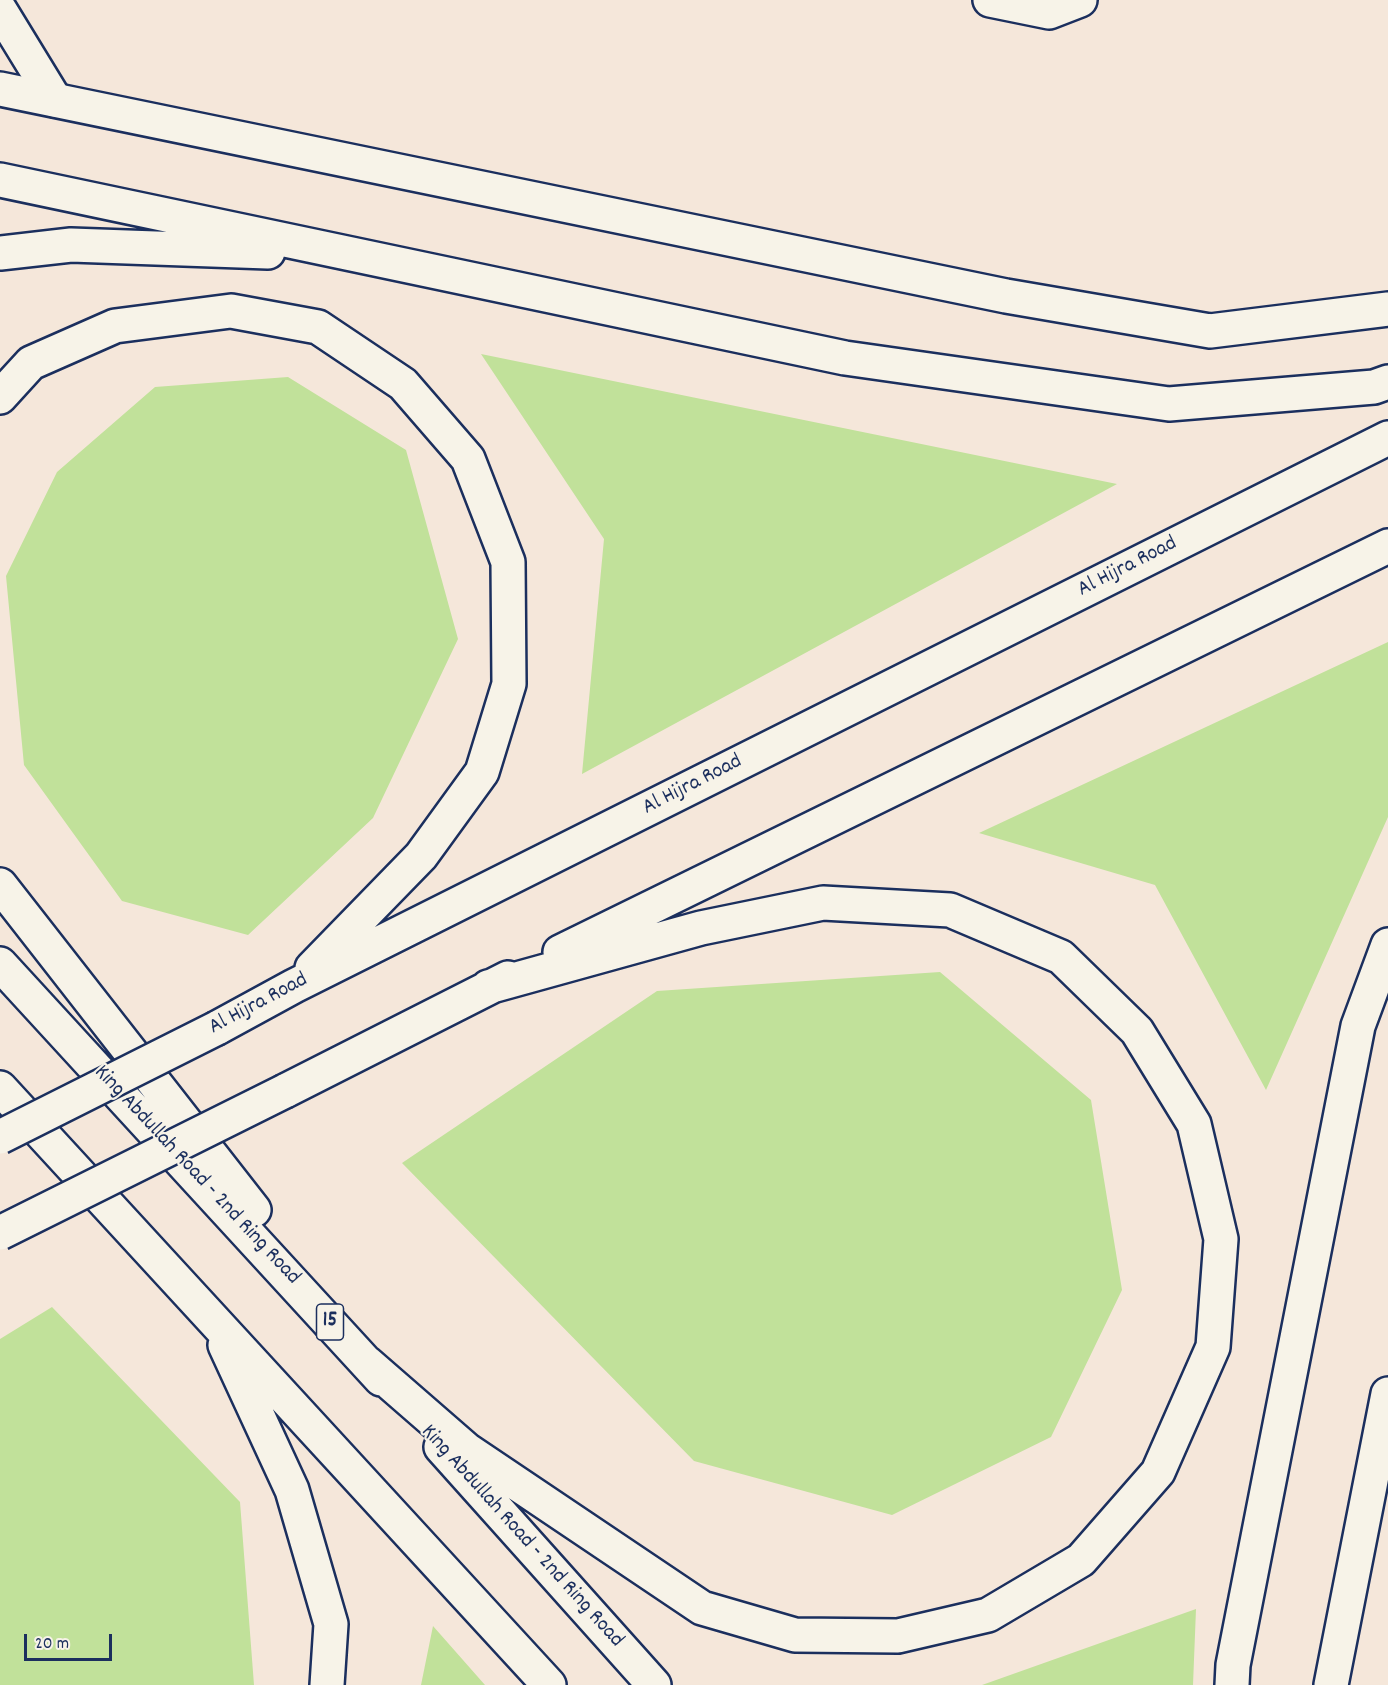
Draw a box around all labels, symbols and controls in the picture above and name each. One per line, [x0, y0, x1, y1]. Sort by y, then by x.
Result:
street label: Al Hijra Road [1074, 532, 1182, 604]
street label: Al Hijra Road [639, 750, 747, 822]
street label: Al Hijra Road [205, 968, 313, 1042]
street label: King Abdullah Road - 2nd Ring Road [87, 1061, 305, 1291]
road number: 15 [316, 1304, 344, 1340]
street label: King Abdullah Road - 2nd Ring Road [414, 1420, 628, 1654]
scale bar [27, 1622, 116, 1660]
text: 20 m [35, 1632, 69, 1657]

